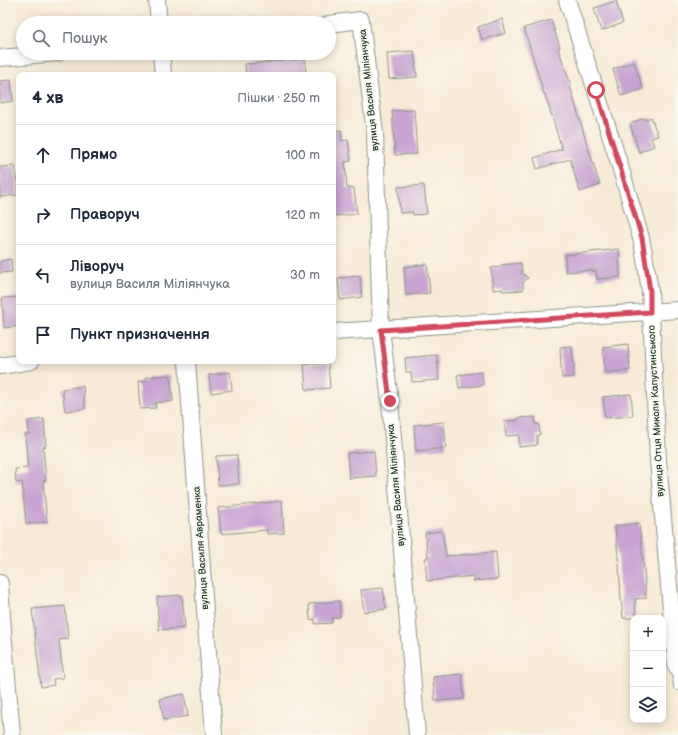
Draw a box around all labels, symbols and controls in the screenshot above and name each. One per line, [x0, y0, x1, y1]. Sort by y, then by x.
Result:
search box [16, 16, 336, 60]
icon: search [30, 27, 52, 49]
street label: вулиця Василя Міліянчука [357, 28, 381, 152]
text: Пошук [62, 29, 108, 48]
route start [587, 81, 605, 99]
text: 4 хв [32, 88, 64, 108]
text: Пішки · 250 m [237, 90, 320, 106]
icon: ahead [32, 144, 54, 166]
text: Прямо [70, 145, 117, 164]
text: 100 m [285, 147, 320, 163]
icon: right [32, 204, 54, 226]
text: Праворуч [70, 205, 140, 224]
text: 120 m [285, 207, 320, 223]
text: Ліворуч [70, 257, 124, 276]
icon: left [32, 264, 54, 286]
text: 30 m [290, 267, 320, 283]
text: вулиця Василя Міліянчука [70, 276, 230, 292]
icon: arrive [32, 324, 54, 346]
text: Пункт призначення [70, 325, 210, 344]
street label: вулиця Отця Миколи Капустинського [646, 325, 666, 497]
route end [381, 392, 399, 410]
street label: вулиця Василя Міліянчука [385, 423, 407, 547]
street label: вулиця Василя Авраменка [191, 486, 211, 610]
map controls [630, 615, 666, 723]
button: + [630, 615, 666, 651]
button: − [630, 651, 666, 687]
button: layers [630, 687, 666, 723]

